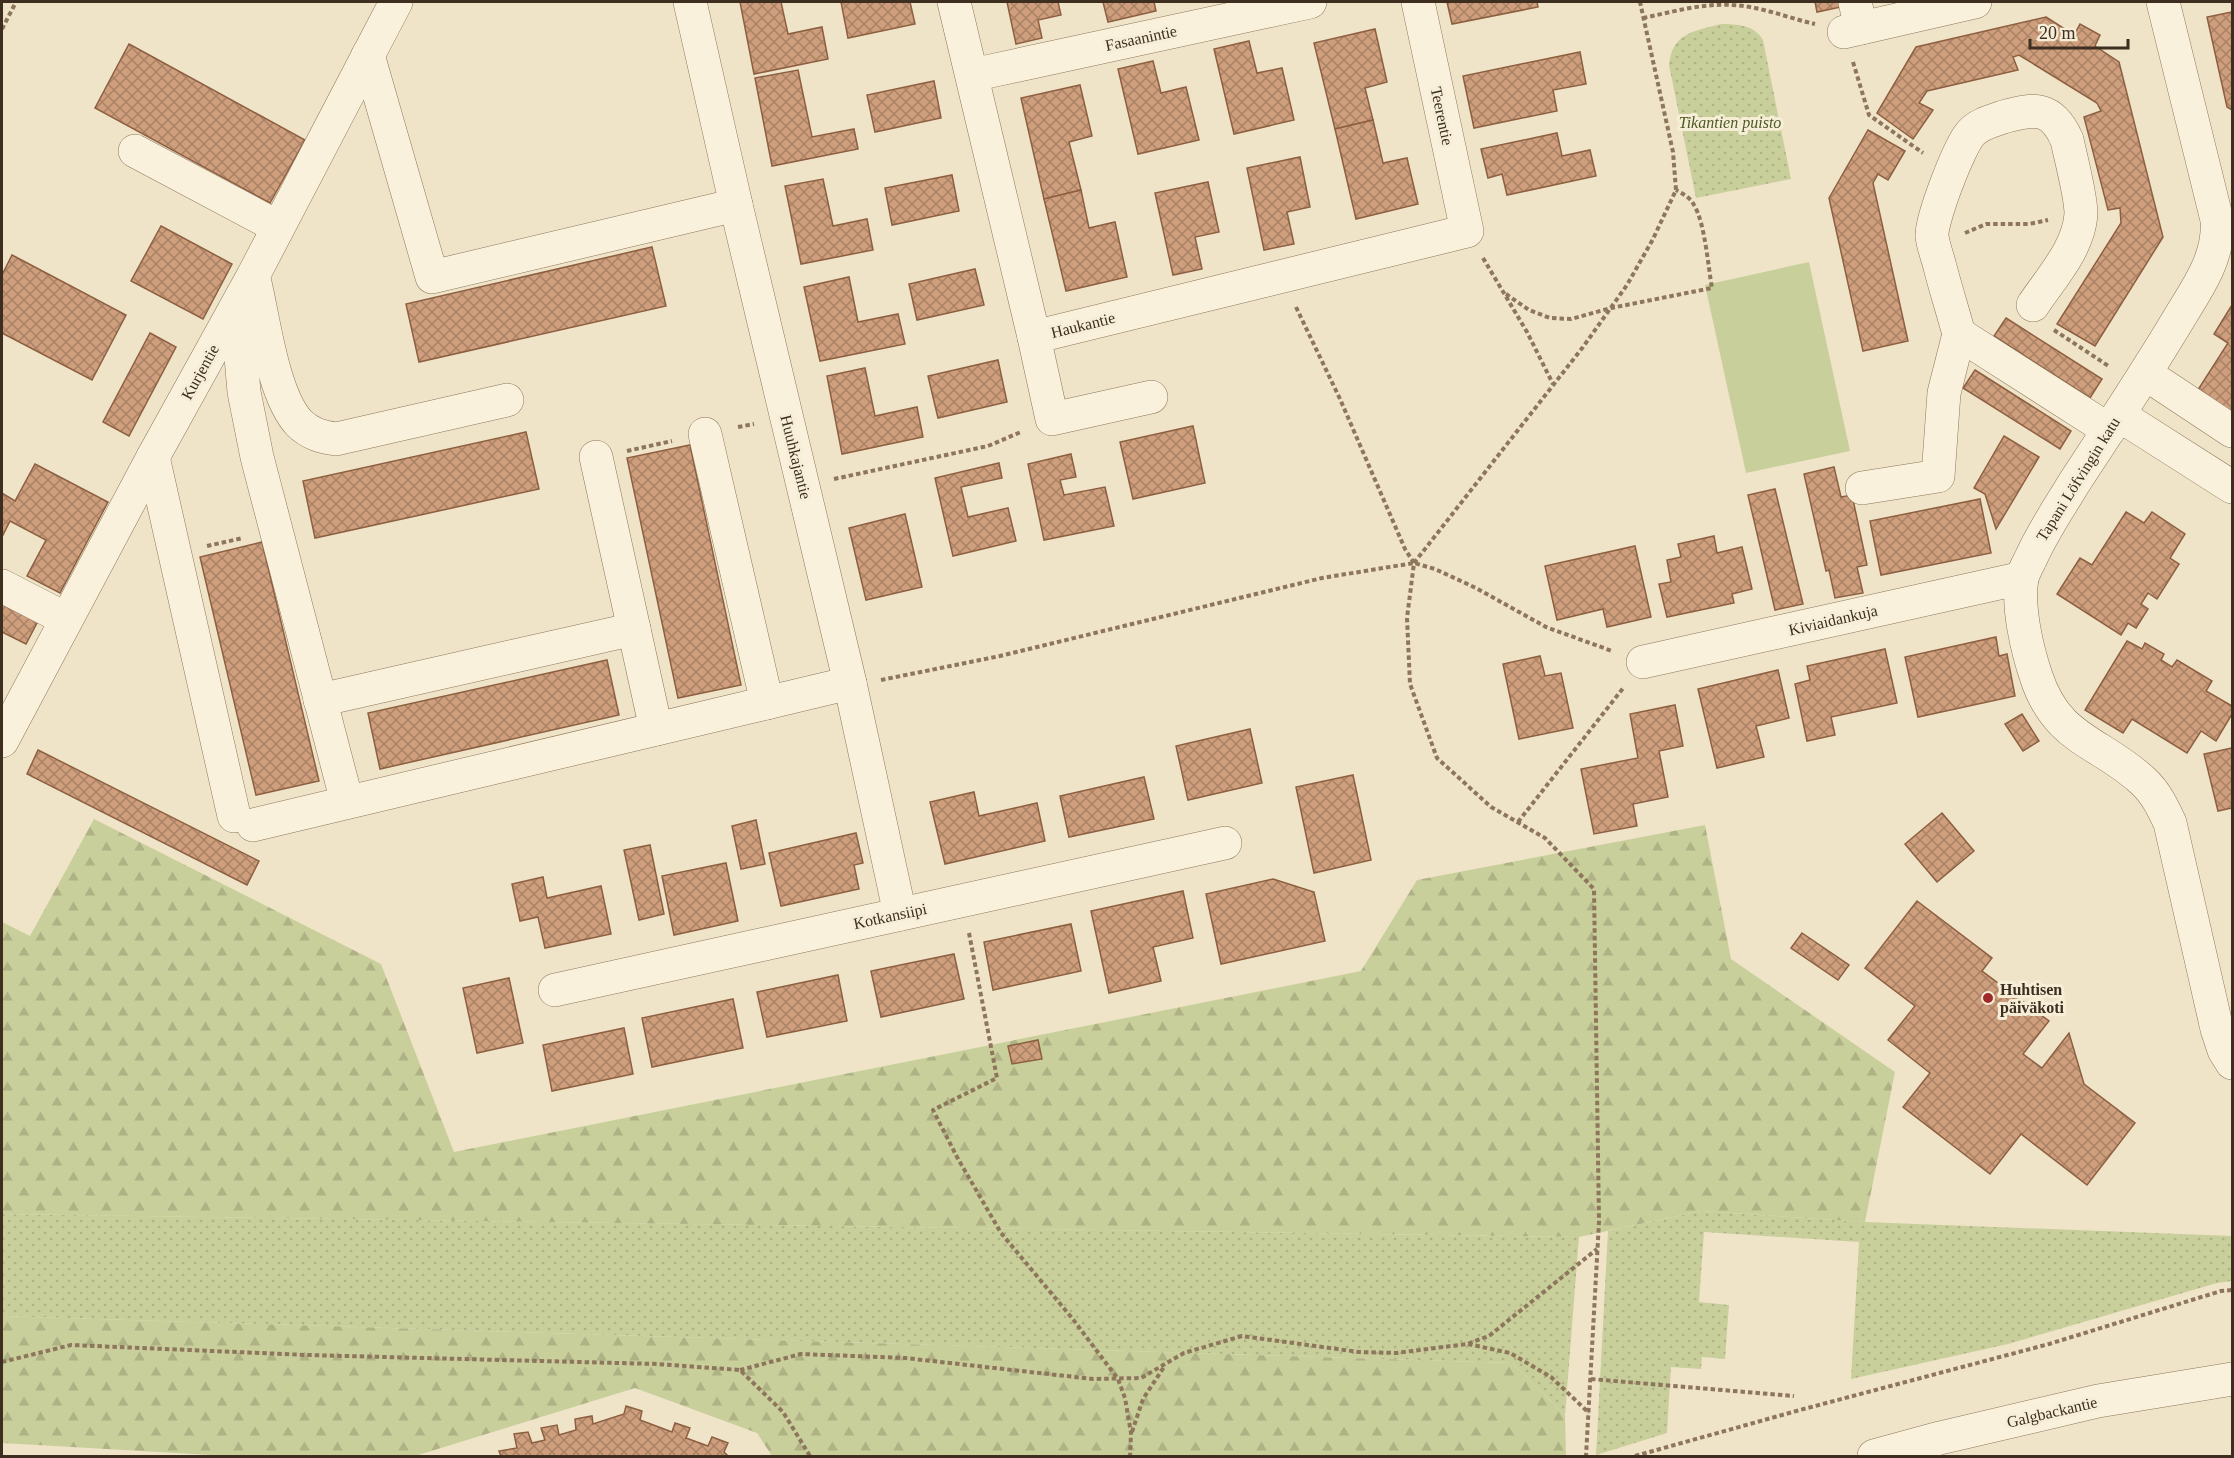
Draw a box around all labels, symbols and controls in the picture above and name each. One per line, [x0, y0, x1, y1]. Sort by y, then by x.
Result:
scale bar [2030, 12, 2128, 50]
street label: Fasaanintie [1104, 22, 1178, 54]
text: 20 m [2039, 23, 2076, 43]
street label: Teerentie [1428, 85, 1456, 147]
park label: Tikantien puisto [1679, 114, 1781, 132]
street label: Haukantie [1049, 309, 1117, 341]
street label: Kurjentie [178, 341, 223, 403]
street label: Huuhkajantie [776, 413, 815, 501]
street label: Tapani Löfvingin katu [2033, 414, 2124, 545]
street label: Kiviaidankuja [1787, 602, 1879, 639]
street label: Kotkansiipi [852, 900, 929, 933]
place label: Huhtisen päiväkoti [2000, 981, 2065, 1017]
marker: Huhtisen päiväkoti [1981, 991, 1995, 1005]
street label: Galgbackantie [2005, 1393, 2099, 1432]

